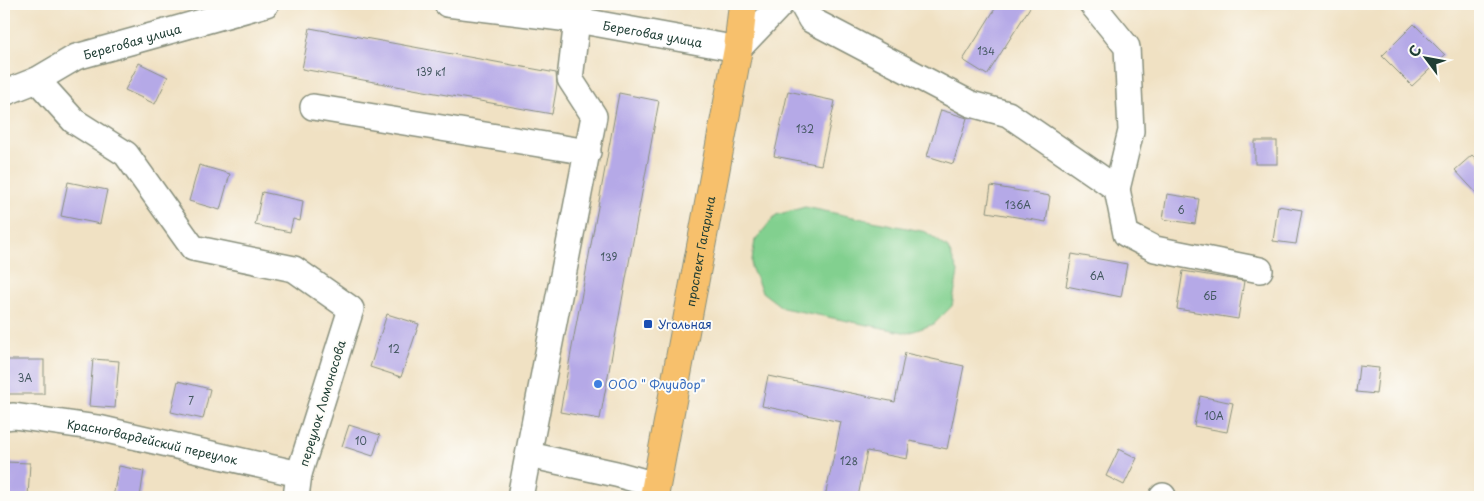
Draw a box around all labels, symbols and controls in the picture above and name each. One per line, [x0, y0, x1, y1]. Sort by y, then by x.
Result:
street label: Береговая улица [602, 16, 704, 52]
street label: Береговая улица [81, 19, 184, 64]
north arrow [1402, 32, 1452, 82]
text: С [1403, 41, 1426, 61]
house number: 134 [977, 43, 995, 58]
house number: 139 к1 [416, 64, 446, 79]
house number: 132 [796, 121, 814, 136]
street label: проспект Гагарина [681, 194, 719, 308]
house number: 136А [1005, 197, 1031, 212]
house number: 6 [1177, 202, 1185, 217]
house number: 139 [601, 249, 618, 264]
house number: 6А [1090, 268, 1105, 283]
house number: 6Б [1203, 288, 1217, 303]
place label: Угольная [658, 315, 712, 333]
marker: Угольная [642, 318, 654, 330]
street label: переулок Ломоносова [294, 337, 350, 468]
house number: 12 [388, 341, 400, 356]
house number: 3А [18, 370, 32, 385]
place label: ООО " Флуидор" [608, 375, 706, 393]
marker: ООО " Флуидор" [592, 378, 604, 390]
house number: 7 [188, 393, 194, 408]
house number: 10А [1204, 408, 1224, 423]
street label: Красногвардейский переулок [66, 415, 240, 469]
house number: 10 [355, 433, 367, 448]
house number: 128 [840, 453, 858, 468]

